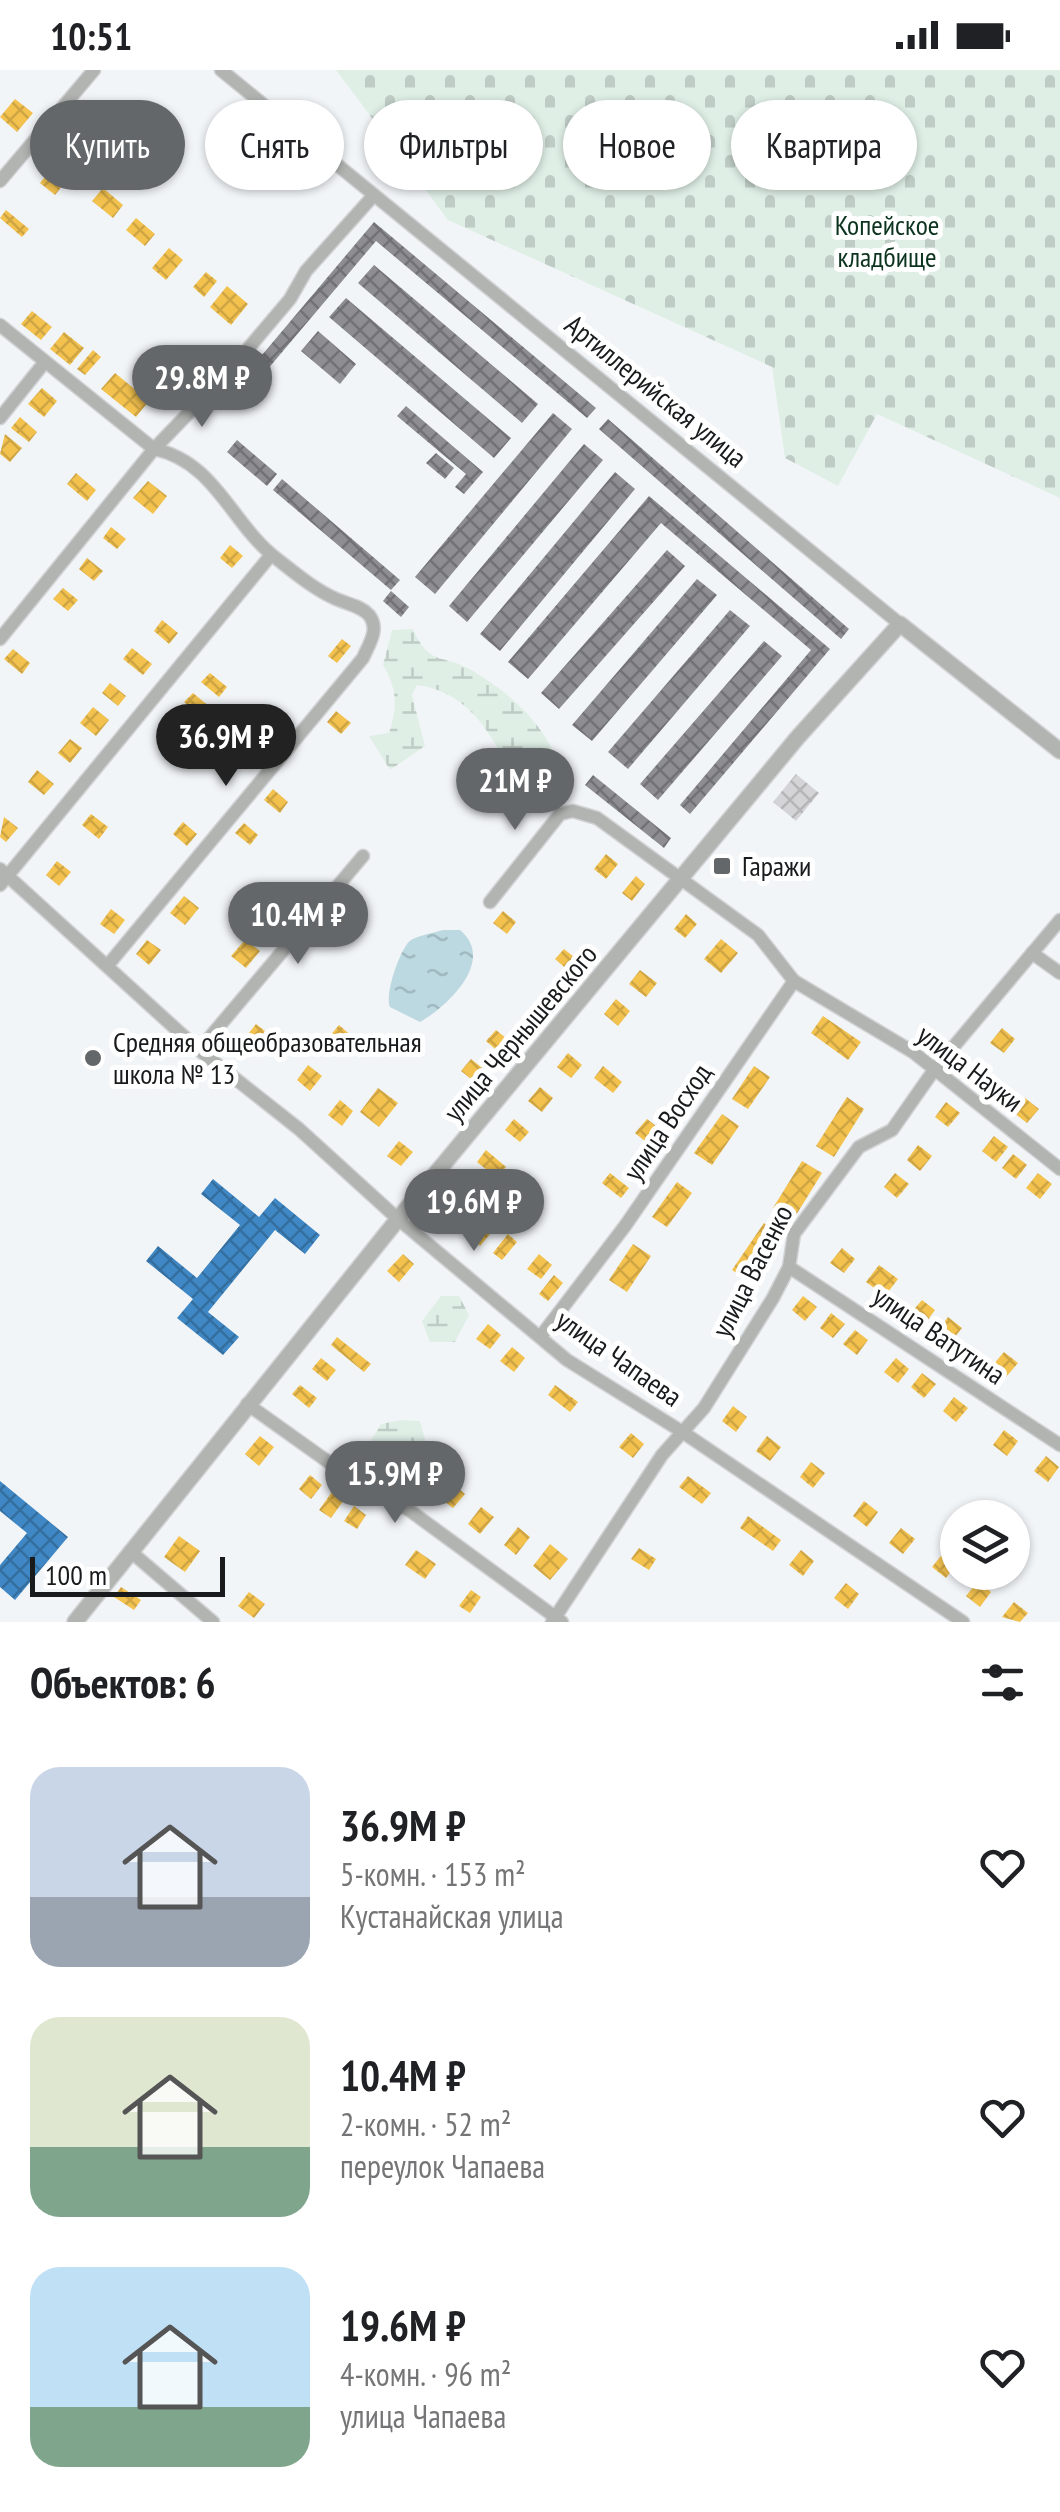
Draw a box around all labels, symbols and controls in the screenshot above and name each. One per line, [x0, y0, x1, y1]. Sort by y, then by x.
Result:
text: 10:51 [50, 11, 132, 60]
chip: Купить [30, 100, 185, 190]
chip: Снять [205, 100, 344, 190]
chip: Фильтры [364, 100, 543, 190]
chip: Новое [563, 100, 711, 190]
chip: Квартира [731, 100, 917, 190]
park label: Копейское кладбище [835, 206, 939, 275]
street label: Артиллерийская улица [558, 306, 755, 475]
pin: 29.8M ₽ [110, 345, 294, 430]
text: 29.8M ₽ [154, 356, 250, 398]
pin: 36.9M ₽ [134, 704, 318, 789]
text: 36.9M ₽ [178, 715, 274, 757]
pin: 21M ₽ [445, 748, 585, 833]
text: 21M ₽ [478, 759, 552, 801]
place label: Гаражи [742, 847, 811, 884]
marker: Гаражи [711, 855, 733, 877]
pin: 10.4M ₽ [206, 882, 390, 967]
text: 10.4M ₽ [250, 893, 346, 935]
street label: улица Чернышевского [435, 936, 605, 1129]
street label: улица Науки [910, 1016, 1031, 1119]
place label: Средняя общеобразовательная школа № 13 [113, 1023, 422, 1092]
marker: Средняя общеобразовательная школа № 13 [82, 1047, 104, 1069]
street label: улица Восход [614, 1056, 719, 1188]
pin: 19.6M ₽ [382, 1169, 566, 1254]
text: 19.6M ₽ [426, 1180, 522, 1222]
street label: улица Васенко [702, 1198, 801, 1343]
street label: улица Ватутина [866, 1277, 1013, 1392]
street label: улица Чапаева [549, 1301, 689, 1414]
pin: 15.9M ₽ [303, 1441, 487, 1526]
text: 15.9M ₽ [347, 1452, 443, 1494]
map controls [940, 1500, 1030, 1590]
button: layers [940, 1500, 1030, 1590]
scale bar [30, 1552, 225, 1596]
text: 100 m [45, 1556, 107, 1593]
text: Объектов: 6 [30, 1655, 216, 1710]
icon: filters [975, 1655, 1030, 1710]
text: 36.9M ₽ [340, 1798, 466, 1853]
icon: home [110, 1807, 230, 1927]
icon: heart [975, 1840, 1030, 1895]
text: 5-комн. · 153 m² [340, 1853, 526, 1895]
text: Кустанайская улица [340, 1895, 564, 1937]
text: 10.4M ₽ [340, 2048, 466, 2103]
icon: home [110, 2057, 230, 2177]
icon: heart [975, 2090, 1030, 2145]
text: 2-комн. · 52 m² [340, 2103, 511, 2145]
text: переулок Чапаева [340, 2145, 545, 2187]
text: 19.6M ₽ [340, 2298, 466, 2353]
icon: home [110, 2307, 230, 2427]
icon: heart [975, 2340, 1030, 2395]
text: 4-комн. · 96 m² [340, 2353, 511, 2395]
text: улица Чапаева [340, 2395, 506, 2437]

